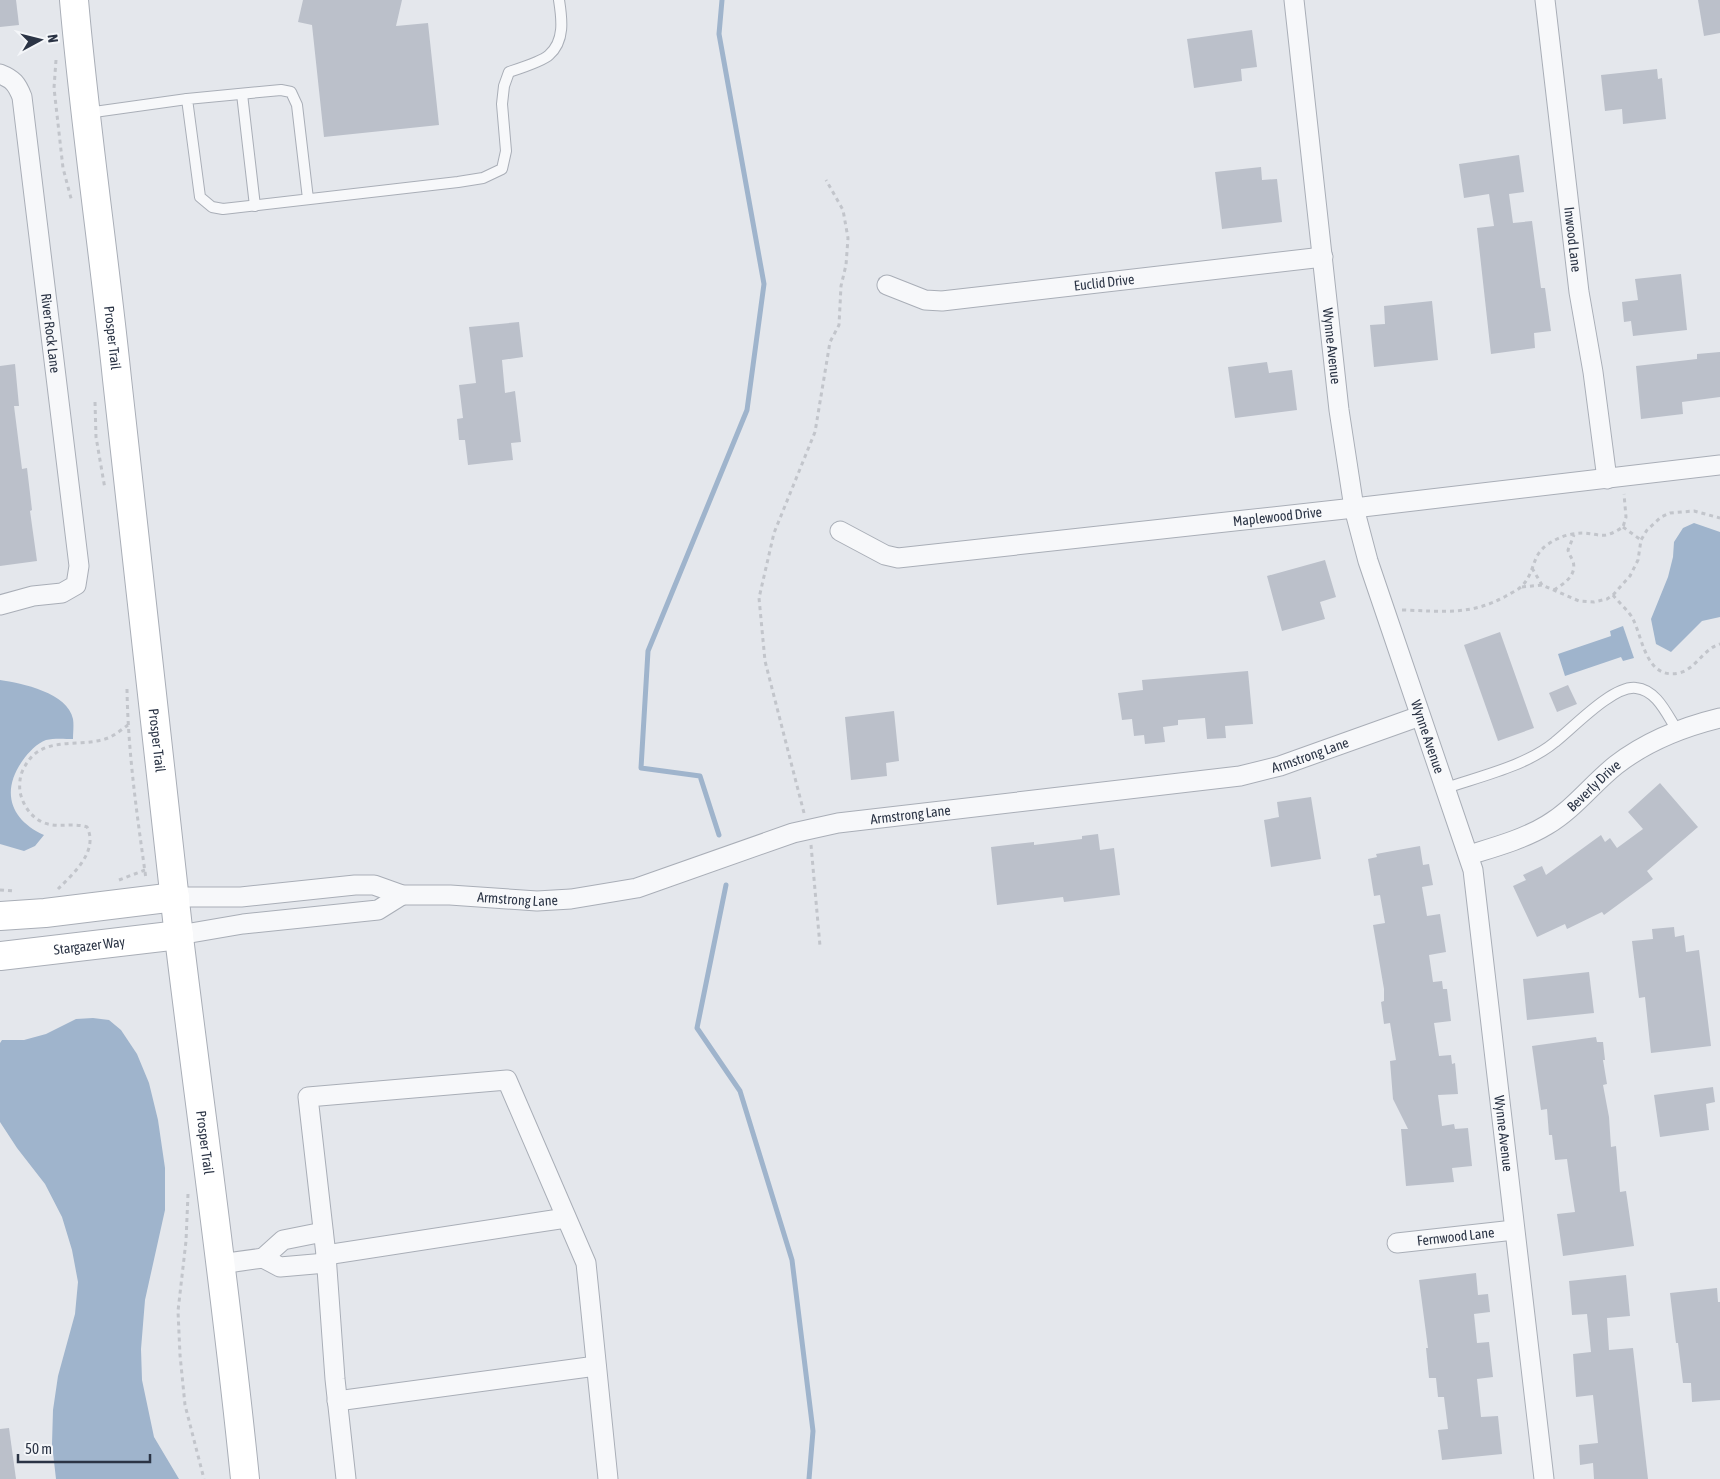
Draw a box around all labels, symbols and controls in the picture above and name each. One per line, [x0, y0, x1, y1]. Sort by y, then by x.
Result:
north arrow [15, 15, 65, 65]
text: N [44, 33, 61, 43]
street label: Inwood Lane [1561, 206, 1585, 273]
street label: Euclid Drive [1073, 271, 1135, 294]
street label: River Rock Lane [38, 292, 63, 374]
street label: Prosper Trail [101, 305, 124, 371]
street label: Wynne Avenue [1320, 307, 1344, 385]
street label: Maplewood Drive [1232, 504, 1323, 529]
street label: Wynne Avenue [1408, 698, 1448, 776]
street label: Prosper Trail [146, 708, 169, 773]
street label: Armstrong Lane [1270, 734, 1351, 776]
street label: Beverly Drive [1564, 757, 1624, 815]
street label: Armstrong Lane [869, 802, 951, 827]
street label: Armstrong Lane [477, 889, 558, 909]
street label: Stargazer Way [53, 933, 126, 958]
street label: Wynne Avenue [1491, 1094, 1516, 1172]
street label: Prosper Trail [193, 1110, 217, 1176]
street label: Fernwood Lane [1416, 1224, 1495, 1249]
scale bar [18, 1432, 150, 1464]
text: 50 m [25, 1440, 52, 1457]

